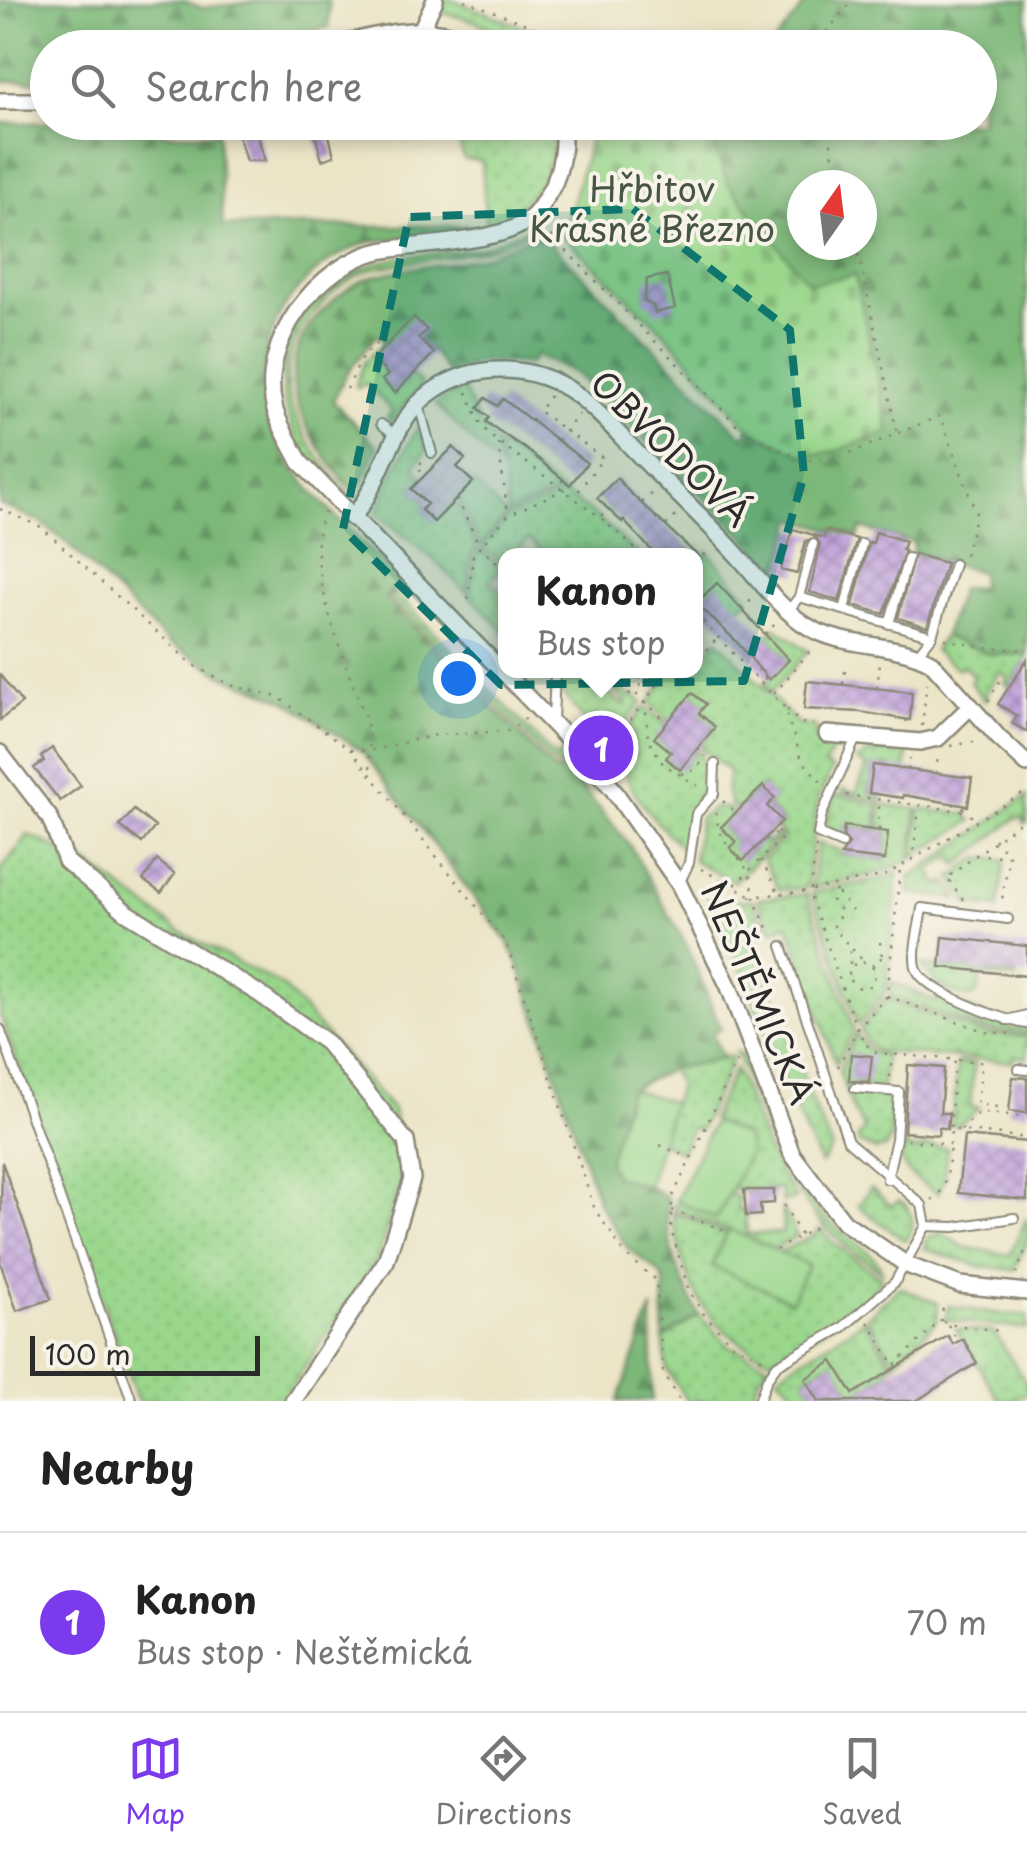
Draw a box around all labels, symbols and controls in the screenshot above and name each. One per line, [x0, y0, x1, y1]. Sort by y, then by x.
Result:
search box [30, 30, 997, 140]
text: Search here [145, 57, 362, 114]
icon: search [65, 58, 120, 113]
park label: Hřbitov Krásné Březno [529, 161, 775, 254]
north arrow [787, 170, 877, 260]
street label: OBVODOVÁ [579, 356, 764, 538]
popup [498, 548, 703, 678]
text: Kanon [535, 561, 657, 618]
text: Bus stop [535, 618, 666, 666]
your location [433, 653, 484, 704]
pin: 1 [568, 710, 634, 786]
street label: NEŠTĚMICKÁ [688, 872, 830, 1112]
scale bar [30, 1331, 260, 1376]
text: 100 m [45, 1332, 131, 1375]
text: Nearby [40, 1435, 194, 1498]
text: Kanon [135, 1570, 257, 1627]
text: 1 [65, 1598, 80, 1646]
text: 70 m [907, 1598, 987, 1646]
text: Bus stop · Neštěmická [135, 1627, 472, 1675]
tab: Map [125, 1731, 185, 1834]
tab: Directions [436, 1731, 572, 1834]
tab: Saved [822, 1731, 902, 1834]

